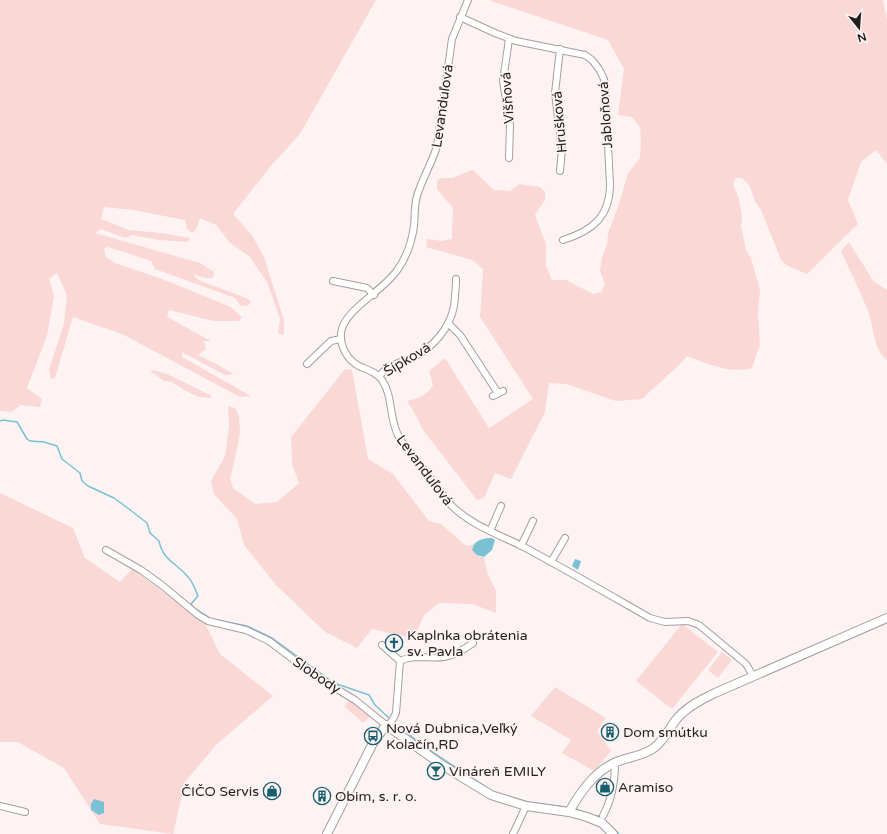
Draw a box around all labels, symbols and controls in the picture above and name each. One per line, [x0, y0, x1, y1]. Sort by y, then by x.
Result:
north arrow [839, 8, 879, 48]
text: N [856, 30, 868, 45]
street label: Levanduľová [428, 63, 457, 149]
street label: Višňová [497, 71, 518, 124]
street label: Jabloňová [595, 81, 616, 149]
street label: Hrušková [548, 90, 571, 154]
street label: Šípková [381, 339, 434, 380]
street label: Levanduľová [392, 432, 457, 509]
place label: Kaplnka obrátenia sv. Pavla [407, 627, 528, 660]
church icon: Kaplnka obrátenia sv. Pavla [384, 633, 404, 653]
street label: Slobody [289, 653, 344, 698]
place label: Nová Dubnica,Veľký Kolačín,RD [386, 720, 518, 753]
building icon: Dom smútku [600, 722, 620, 742]
place label: Dom smútku [623, 724, 708, 741]
bus stop icon: Nová Dubnica,Veľký Kolačín,RD [363, 726, 383, 746]
bar icon: Vináreň EMILY [426, 761, 446, 781]
place label: Vináreň EMILY [449, 763, 546, 780]
shop icon: Aramiso [595, 777, 615, 797]
place label: Aramiso [618, 779, 673, 796]
shop icon: ČIČO Servis [262, 781, 282, 801]
place label: ČIČO Servis [181, 783, 259, 800]
building icon: Obim, s. r. o. [312, 786, 332, 806]
place label: Obim, s. r. o. [335, 788, 417, 805]

